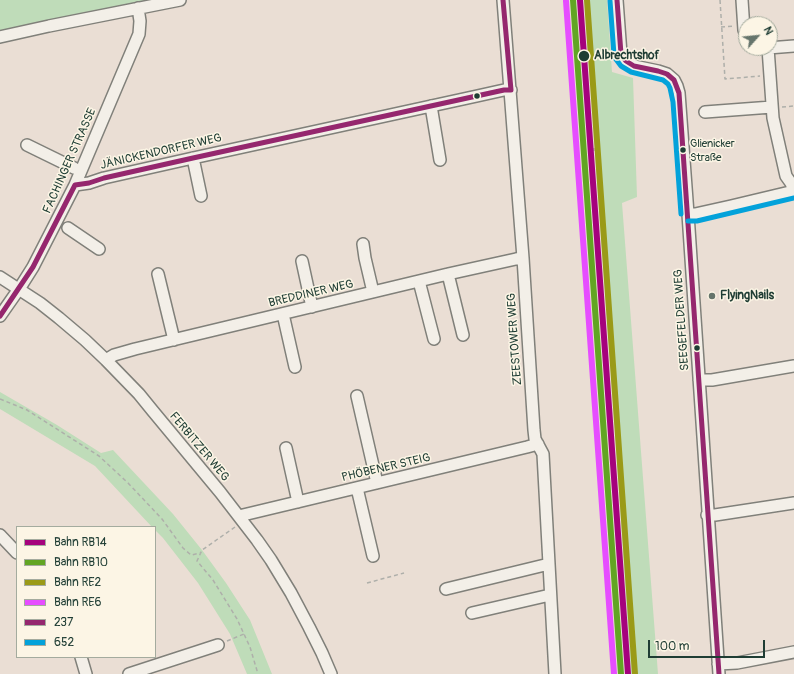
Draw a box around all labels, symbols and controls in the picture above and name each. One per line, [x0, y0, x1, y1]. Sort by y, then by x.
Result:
north arrow [738, 16, 778, 56]
text: N [761, 25, 776, 37]
marker: Albrechtshof [577, 49, 591, 63]
place label: Albrechtshof [594, 49, 659, 63]
unlabelled marker [472, 91, 482, 101]
street label: FACHINGER STRASSE [40, 106, 100, 216]
street label: JÄNICKENDORFER WEG [99, 131, 223, 173]
place label: Glienicker Straße [690, 137, 735, 163]
marker: Glienicker Straße [678, 145, 688, 155]
street label: SEEGEFELDER WEG [671, 269, 693, 371]
street label: BREDDINER WEG [267, 277, 355, 311]
place label: FlyingNails [720, 289, 774, 303]
marker: FlyingNails [707, 291, 717, 301]
street label: ZEESTOWER WEG [505, 292, 525, 386]
unlabelled marker [692, 343, 702, 353]
street label: FERBITZER WEG [166, 410, 232, 484]
street label: PHÖBENER STEIG [340, 451, 432, 485]
legend [16, 526, 156, 658]
text: Bahn RB14 [54, 535, 107, 550]
text: Bahn RB10 [54, 555, 108, 570]
text: Bahn RE2 [54, 575, 101, 590]
text: Bahn RE6 [54, 595, 102, 610]
text: 237 [54, 615, 73, 630]
scale bar [650, 632, 767, 658]
text: 652 [54, 635, 74, 650]
text: 100 m [655, 639, 689, 654]

